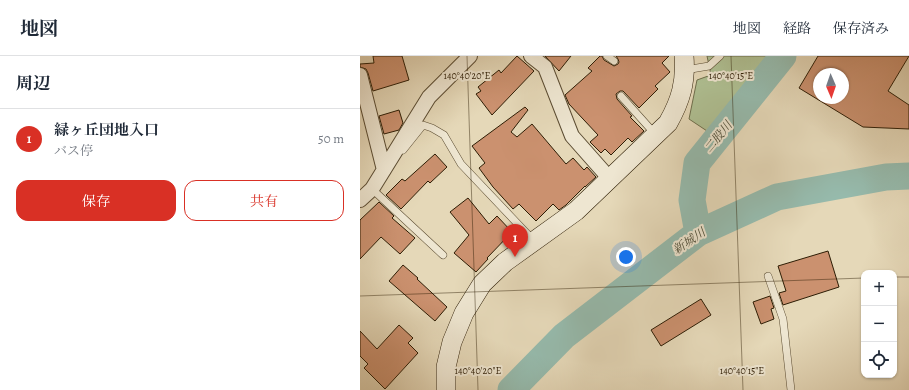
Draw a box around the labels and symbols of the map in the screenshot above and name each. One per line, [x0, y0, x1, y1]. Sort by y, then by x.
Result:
north arrow [813, 68, 849, 104]
text: 140°40'20"E [444, 69, 491, 82]
text: 140°40'15"E [709, 69, 753, 82]
water label: 二股川 [700, 116, 737, 156]
water label: 新城川 [670, 223, 710, 258]
pin: 1 [502, 224, 528, 257]
your location [616, 247, 636, 267]
text: 140°40'20"E [455, 364, 502, 377]
text: 140°40'15"E [720, 364, 764, 377]

